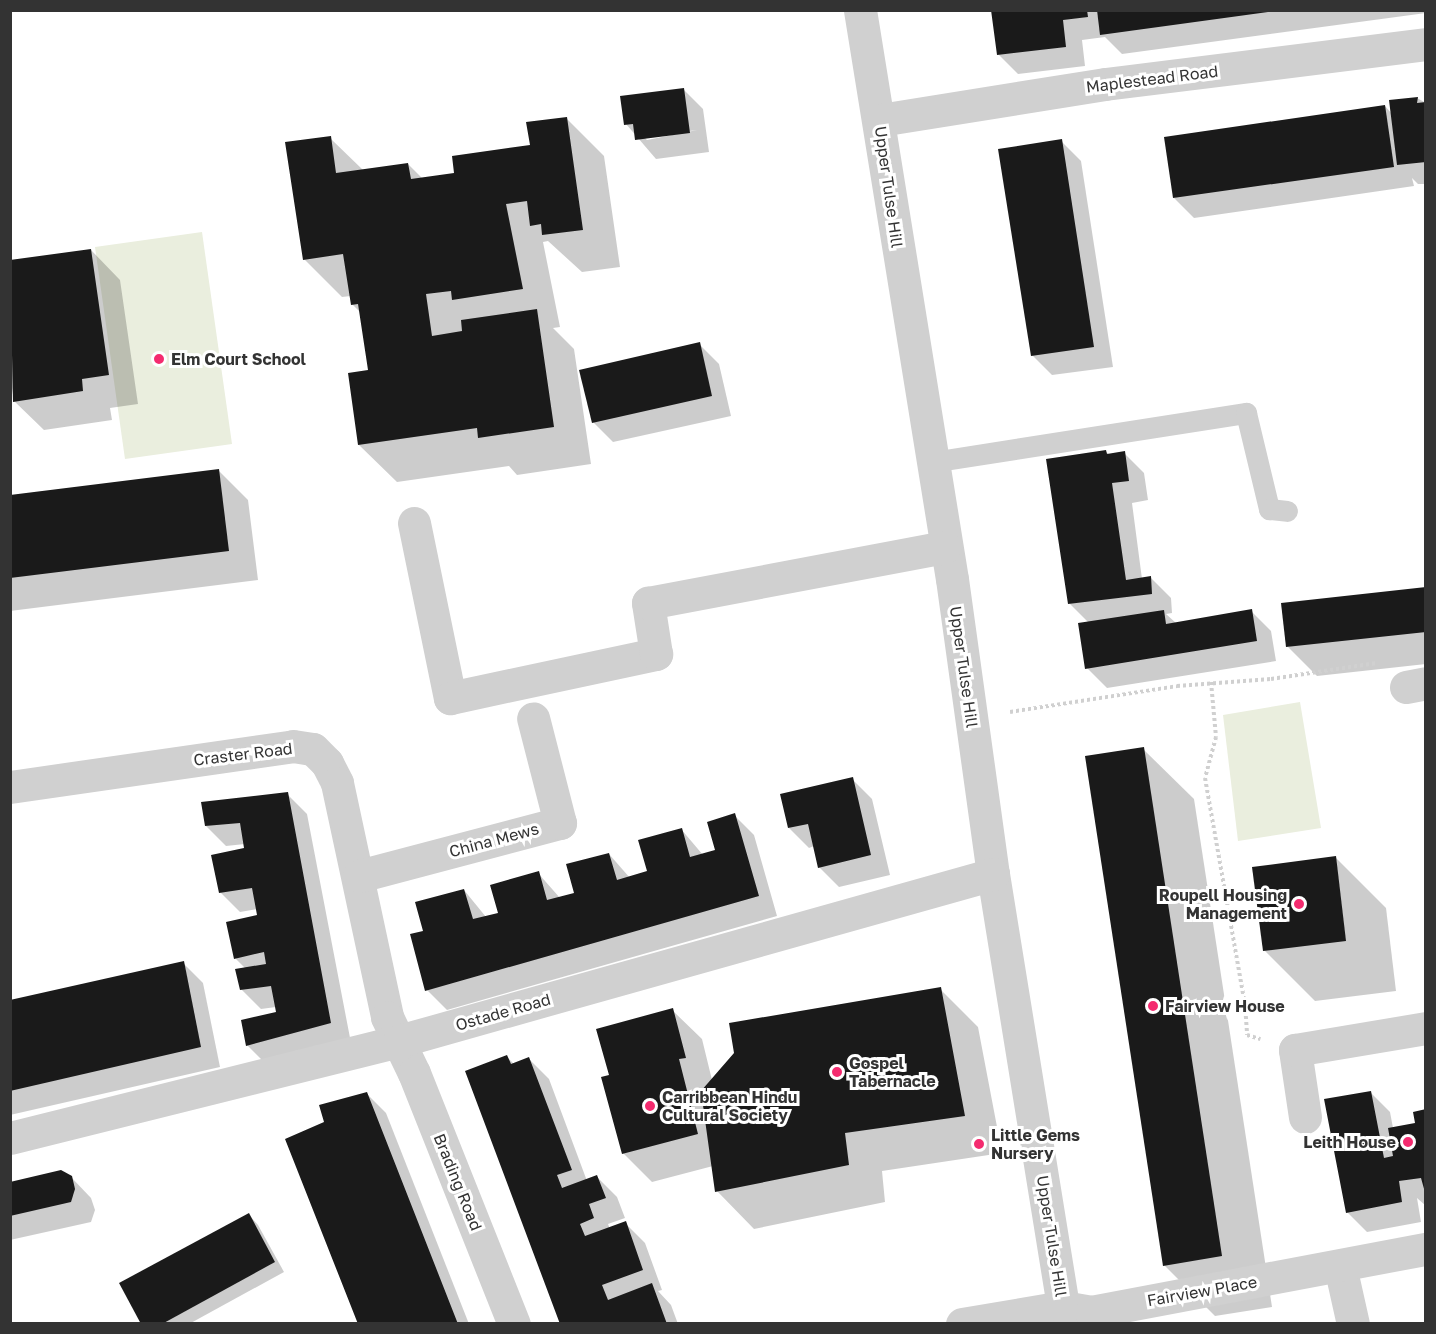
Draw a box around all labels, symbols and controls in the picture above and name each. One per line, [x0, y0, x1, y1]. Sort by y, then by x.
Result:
street label: Maplestead Road [1085, 61, 1219, 97]
street label: Upper Tulse Hill [871, 125, 907, 249]
place label: Elm Court School [171, 349, 306, 369]
marker: Elm Court School [152, 352, 166, 366]
street label: Upper Tulse Hill [946, 605, 982, 729]
street label: Craster Road [192, 738, 294, 770]
street label: China Mews [447, 819, 541, 861]
place label: Roupell Housing Management [1159, 885, 1287, 923]
marker: Roupell Housing Management [1292, 897, 1306, 911]
street label: Ostade Road [453, 989, 553, 1035]
place label: Fairview House [1165, 996, 1285, 1016]
marker: Fairview House [1146, 999, 1160, 1013]
place label: Gospel Tabernacle [849, 1053, 936, 1091]
marker: Gospel Tabernacle [830, 1065, 844, 1079]
place label: Carribbean Hindu Cultural Society [662, 1087, 797, 1125]
marker: Carribbean Hindu Cultural Society [643, 1099, 657, 1113]
place label: Little Gems Nursery [991, 1125, 1080, 1163]
street label: Brading Road [430, 1131, 486, 1233]
place label: Leith House [1303, 1132, 1396, 1152]
marker: Leith House [1401, 1135, 1415, 1149]
marker: Little Gems Nursery [972, 1137, 986, 1151]
street label: Upper Tulse Hill [1033, 1174, 1071, 1298]
street label: Fairview Place [1146, 1272, 1258, 1310]

